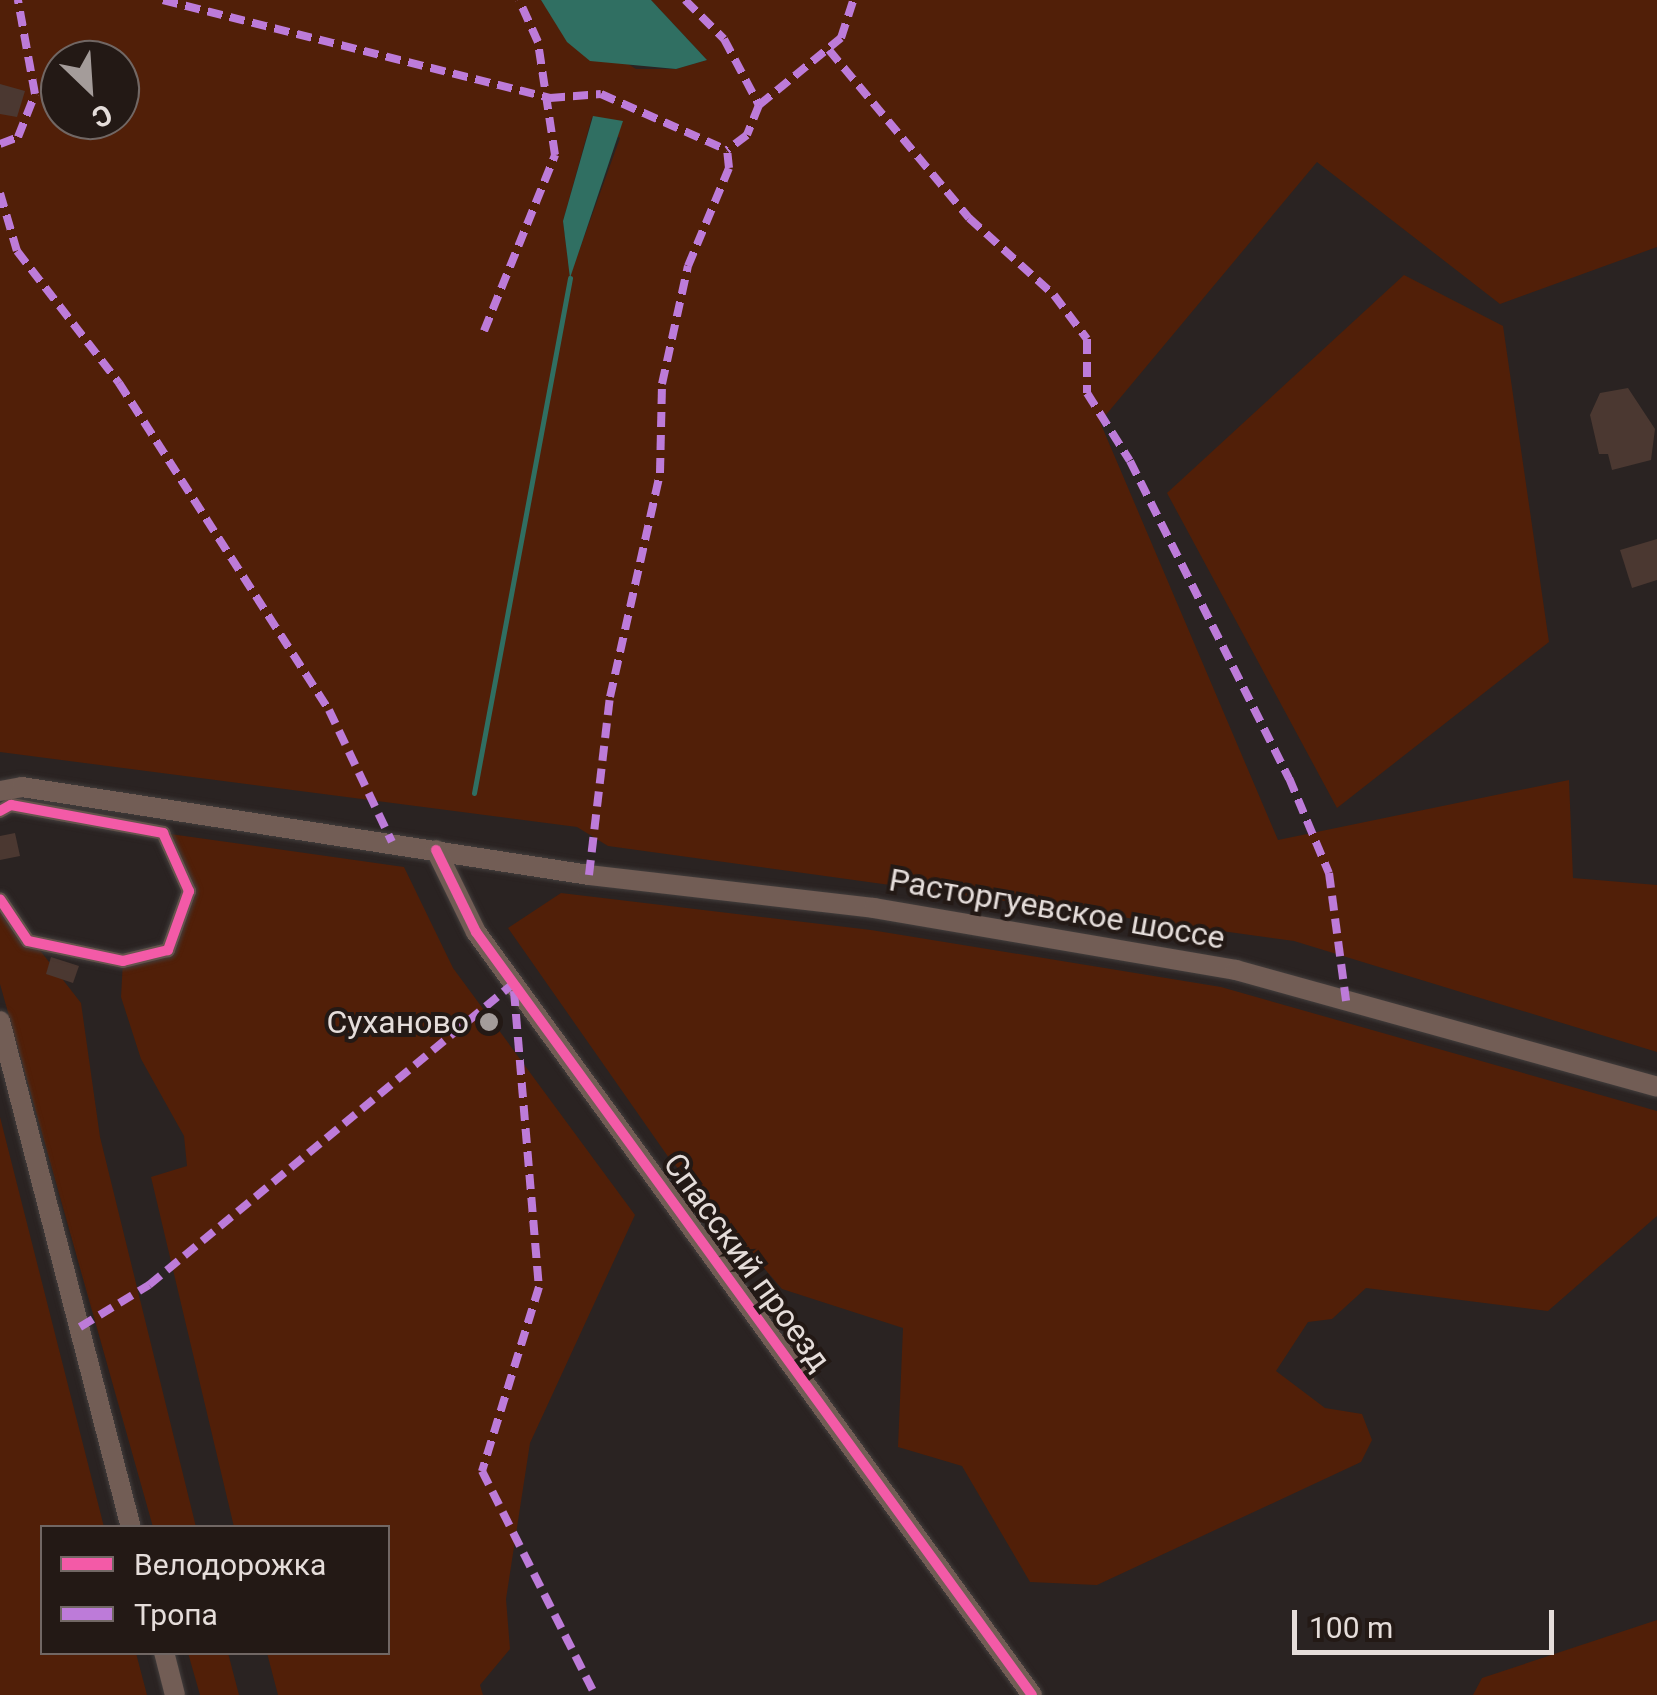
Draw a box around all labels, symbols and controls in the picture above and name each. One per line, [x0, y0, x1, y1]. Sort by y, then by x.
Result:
north arrow [40, 40, 140, 140]
text: С [87, 97, 117, 135]
street label: Расторгуевское шоссе [886, 861, 1228, 957]
place label: Суханово [326, 1003, 469, 1041]
marker: Суханово [478, 1011, 500, 1033]
street label: Спасский проезд [655, 1146, 839, 1378]
legend [40, 1525, 390, 1655]
text: Велодорожка [134, 1547, 326, 1582]
scale bar [1297, 1590, 1560, 1652]
text: Тропа [134, 1597, 218, 1632]
text: 100 m [1309, 1610, 1393, 1645]

